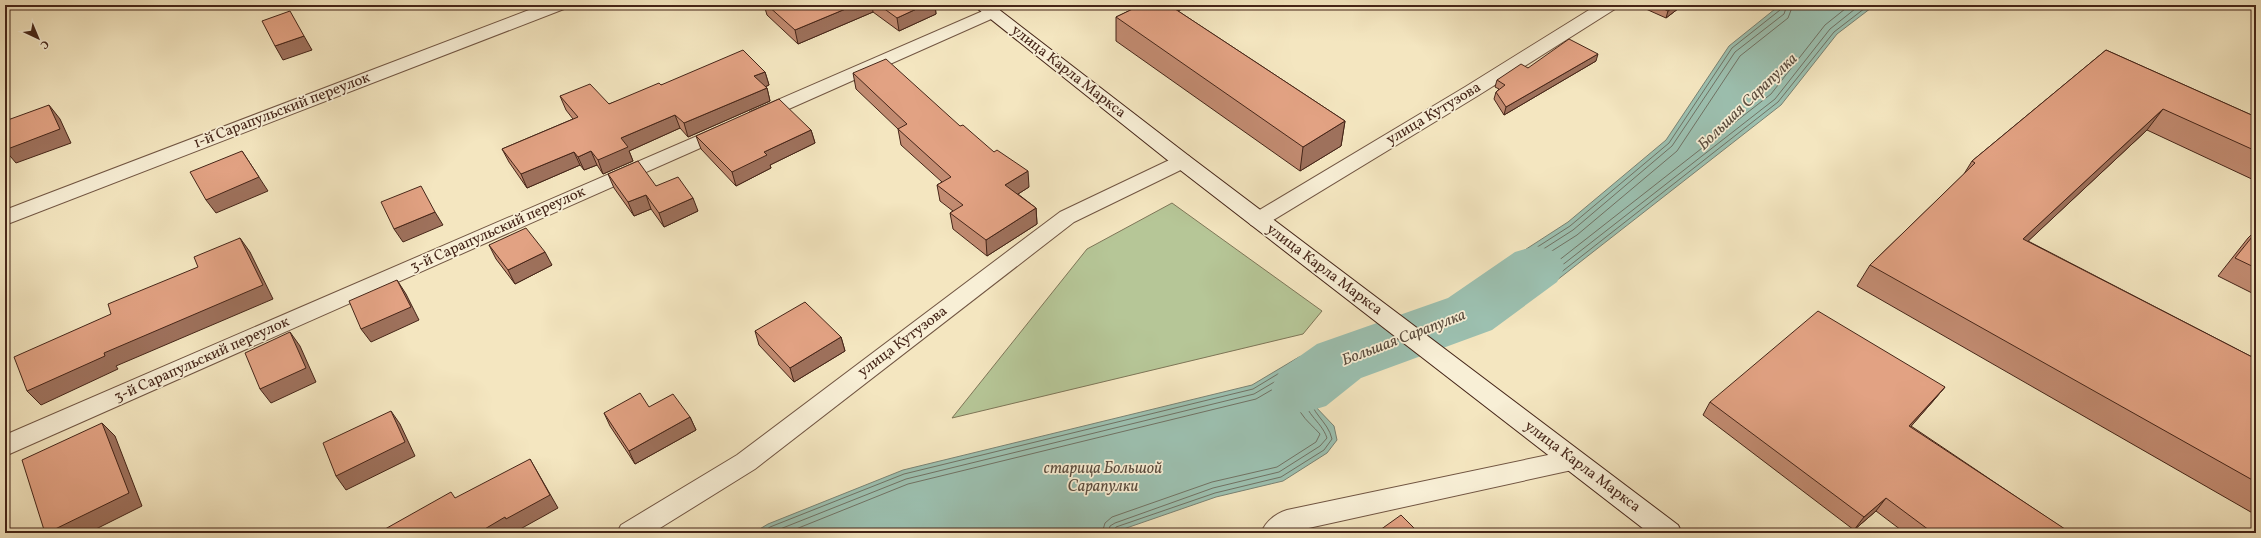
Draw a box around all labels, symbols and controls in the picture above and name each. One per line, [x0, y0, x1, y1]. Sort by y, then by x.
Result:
north arrow [18, 18, 58, 58]
street label: улица Карла Маркса [1006, 20, 1130, 124]
text: С [36, 36, 52, 52]
water label: Большая Сарапулка [1693, 48, 1803, 155]
street label: 1-й Сарапульский переулок [191, 68, 373, 154]
street label: улица Кутузова [1383, 77, 1485, 151]
street label: 3-й Сарапульский переулок [407, 182, 589, 278]
street label: улица Карла Маркса [1261, 219, 1387, 321]
street label: улица Кутузова [854, 301, 952, 383]
water label: Большая Сарапулка [1339, 304, 1470, 372]
street label: 3-й Сарапульский переулок [111, 312, 293, 408]
street label: улица Карла Маркса [1519, 416, 1645, 518]
water label: старица Большой Сарапулки [1044, 458, 1162, 498]

